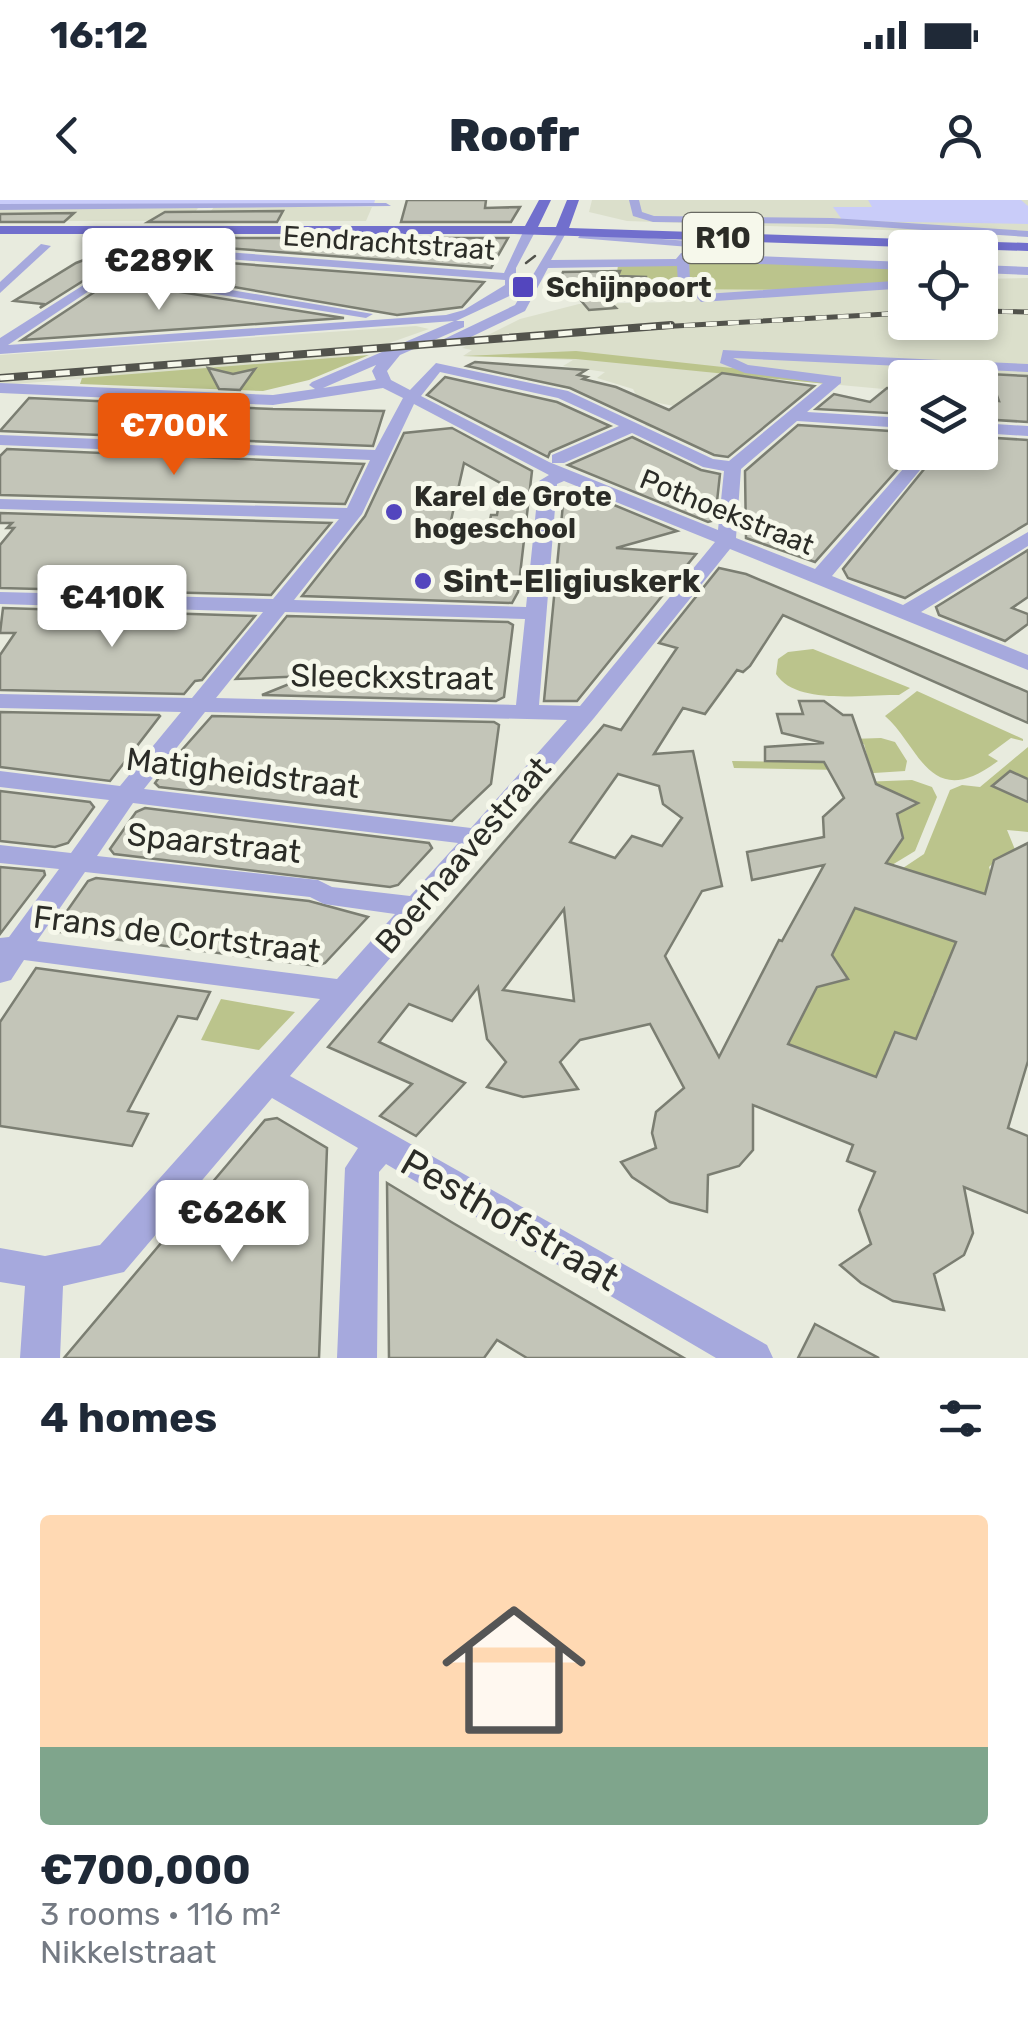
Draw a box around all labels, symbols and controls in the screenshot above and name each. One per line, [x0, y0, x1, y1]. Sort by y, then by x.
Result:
text: 16:12 [50, 12, 148, 58]
icon: back [40, 108, 95, 163]
icon: person [933, 108, 988, 163]
text: Roofr [449, 109, 579, 162]
road number: R10 [683, 213, 763, 263]
street label: Eendrachtstraat [282, 219, 496, 267]
pin: €289K [89, 228, 229, 313]
map controls [888, 230, 998, 470]
button: locate [888, 230, 998, 340]
text: €289K [104, 241, 214, 279]
place label: Schijnpoort [546, 271, 711, 304]
marker: Schijnpoort [510, 274, 536, 300]
button: layers [888, 360, 998, 470]
pin: €700K [104, 393, 244, 478]
text: €700K [120, 406, 228, 444]
street label: Pothoekstraat [635, 462, 819, 562]
place label: Karel de Grote hogeschool [414, 480, 612, 545]
marker: Karel de Grote hogeschool [383, 501, 405, 523]
place label: Sint-Eligiuskerk [443, 562, 701, 600]
pin: €410K [42, 565, 182, 650]
marker: Sint-Eligiuskerk [412, 570, 434, 592]
text: €410K [59, 578, 165, 616]
street label: Sleeckxstraat [290, 656, 494, 698]
street label: Matigheidstraat [124, 740, 362, 806]
street label: Boerhaavestraat [367, 749, 559, 961]
street label: Spaarstraat [125, 815, 303, 871]
street label: Frans de Cortstraat [31, 898, 323, 970]
street label: Pesthofstraat [393, 1139, 627, 1301]
pin: €626K [162, 1180, 302, 1265]
text: €626K [178, 1193, 286, 1231]
icon: filters [933, 1391, 988, 1446]
text: 4 homes [40, 1393, 217, 1443]
icon: home [424, 1580, 604, 1760]
text: €700,000 [40, 1845, 251, 1895]
text: 3 rooms · 116 m² [40, 1895, 281, 1933]
text: Nikkelstraat [40, 1933, 216, 1971]

